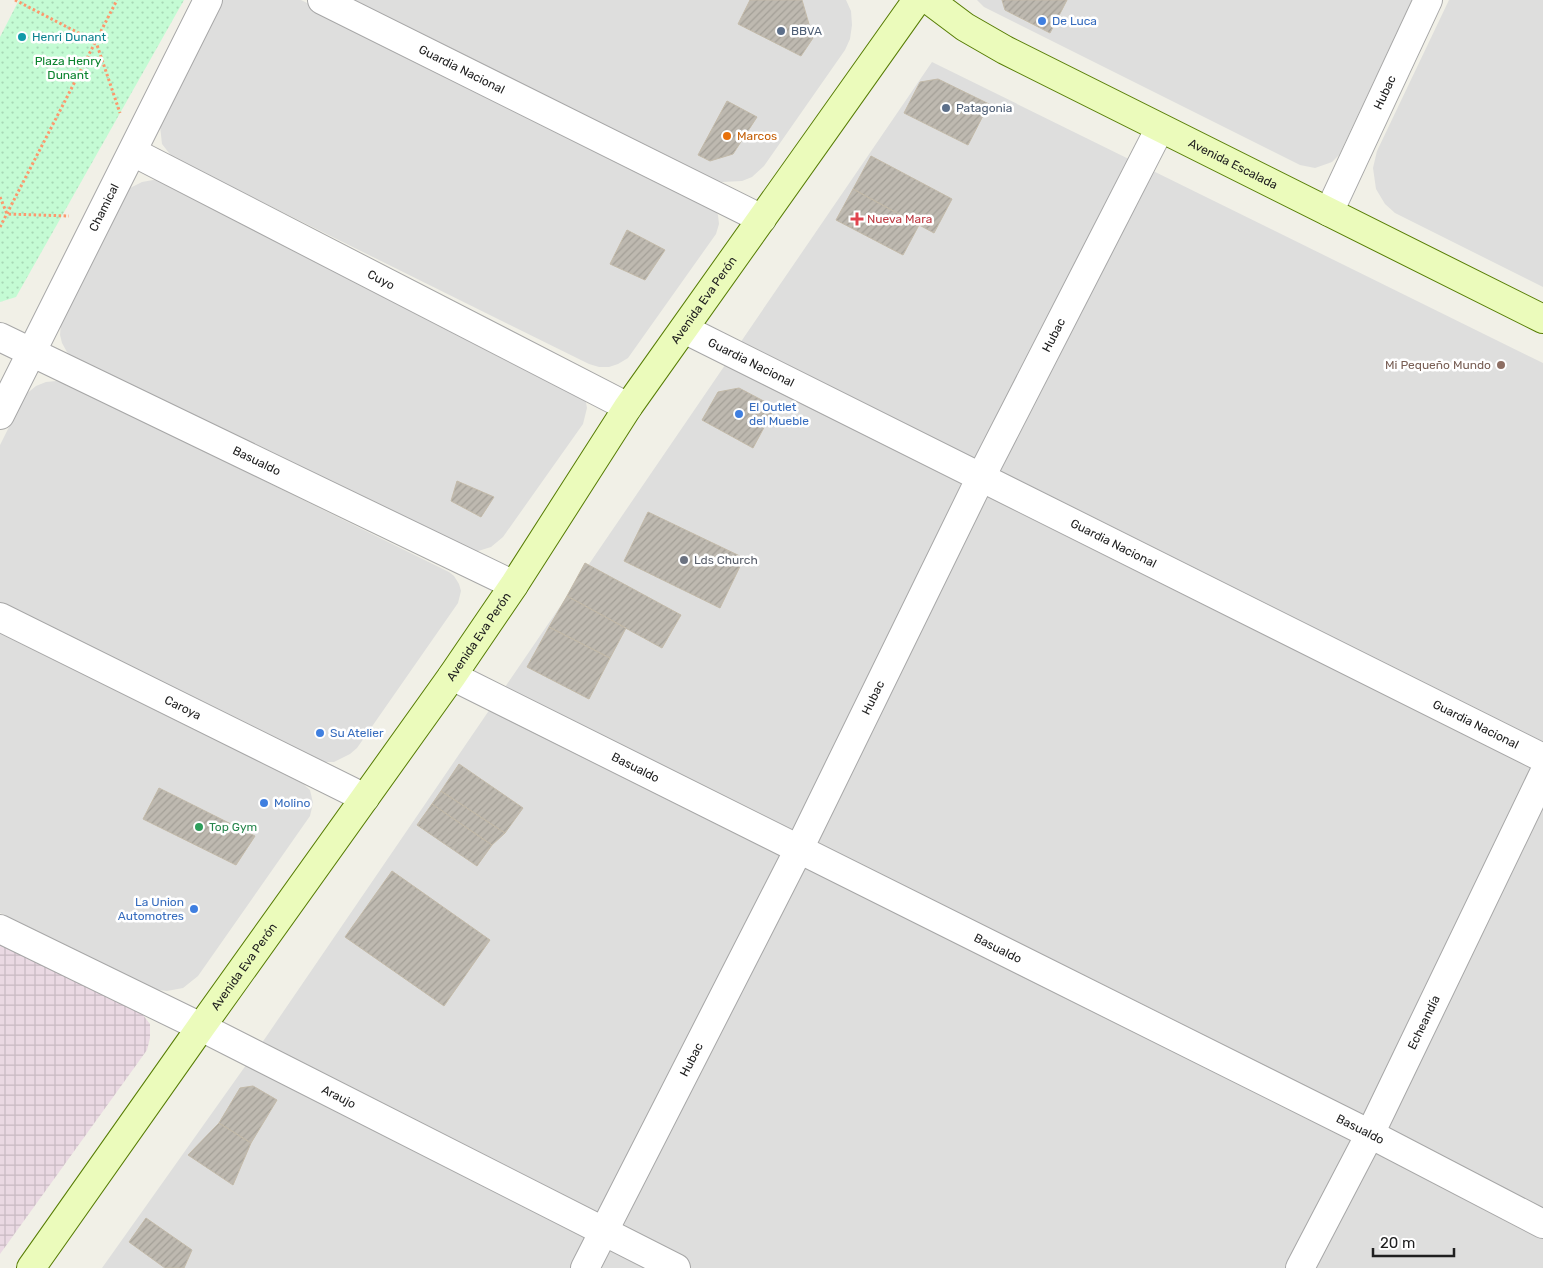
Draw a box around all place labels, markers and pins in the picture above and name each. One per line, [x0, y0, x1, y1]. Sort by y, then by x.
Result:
place label: De Luca [1052, 14, 1097, 28]
marker: De Luca [1036, 15, 1048, 27]
place label: BBVA [791, 24, 822, 38]
marker: BBVA [775, 25, 787, 37]
place label: Henri Dunant [32, 30, 107, 44]
marker: Henri Dunant [16, 31, 28, 43]
place label: Patagonia [956, 101, 1012, 115]
marker: Patagonia [940, 102, 952, 114]
place label: Marcos [737, 129, 777, 143]
marker: Marcos [721, 130, 733, 142]
place label: Nueva Mara [867, 212, 932, 226]
marker: Nueva Mara [851, 213, 863, 225]
place label: Mi Pequeño Mundo [1385, 358, 1491, 372]
marker: Mi Pequeño Mundo [1495, 359, 1507, 371]
place label: El Outlet del Mueble [749, 400, 809, 428]
marker: El Outlet del Mueble [733, 408, 745, 420]
place label: Lds Church [694, 553, 758, 567]
marker: Lds Church [678, 554, 690, 566]
place label: Su Atelier [330, 726, 384, 740]
marker: Su Atelier [314, 727, 326, 739]
place label: Molino [274, 796, 311, 810]
marker: Molino [258, 797, 270, 809]
place label: Top Gym [209, 820, 257, 834]
marker: Top Gym [193, 821, 205, 833]
place label: La Union Automotres [118, 895, 184, 923]
marker: La Union Automotres [188, 903, 200, 915]

